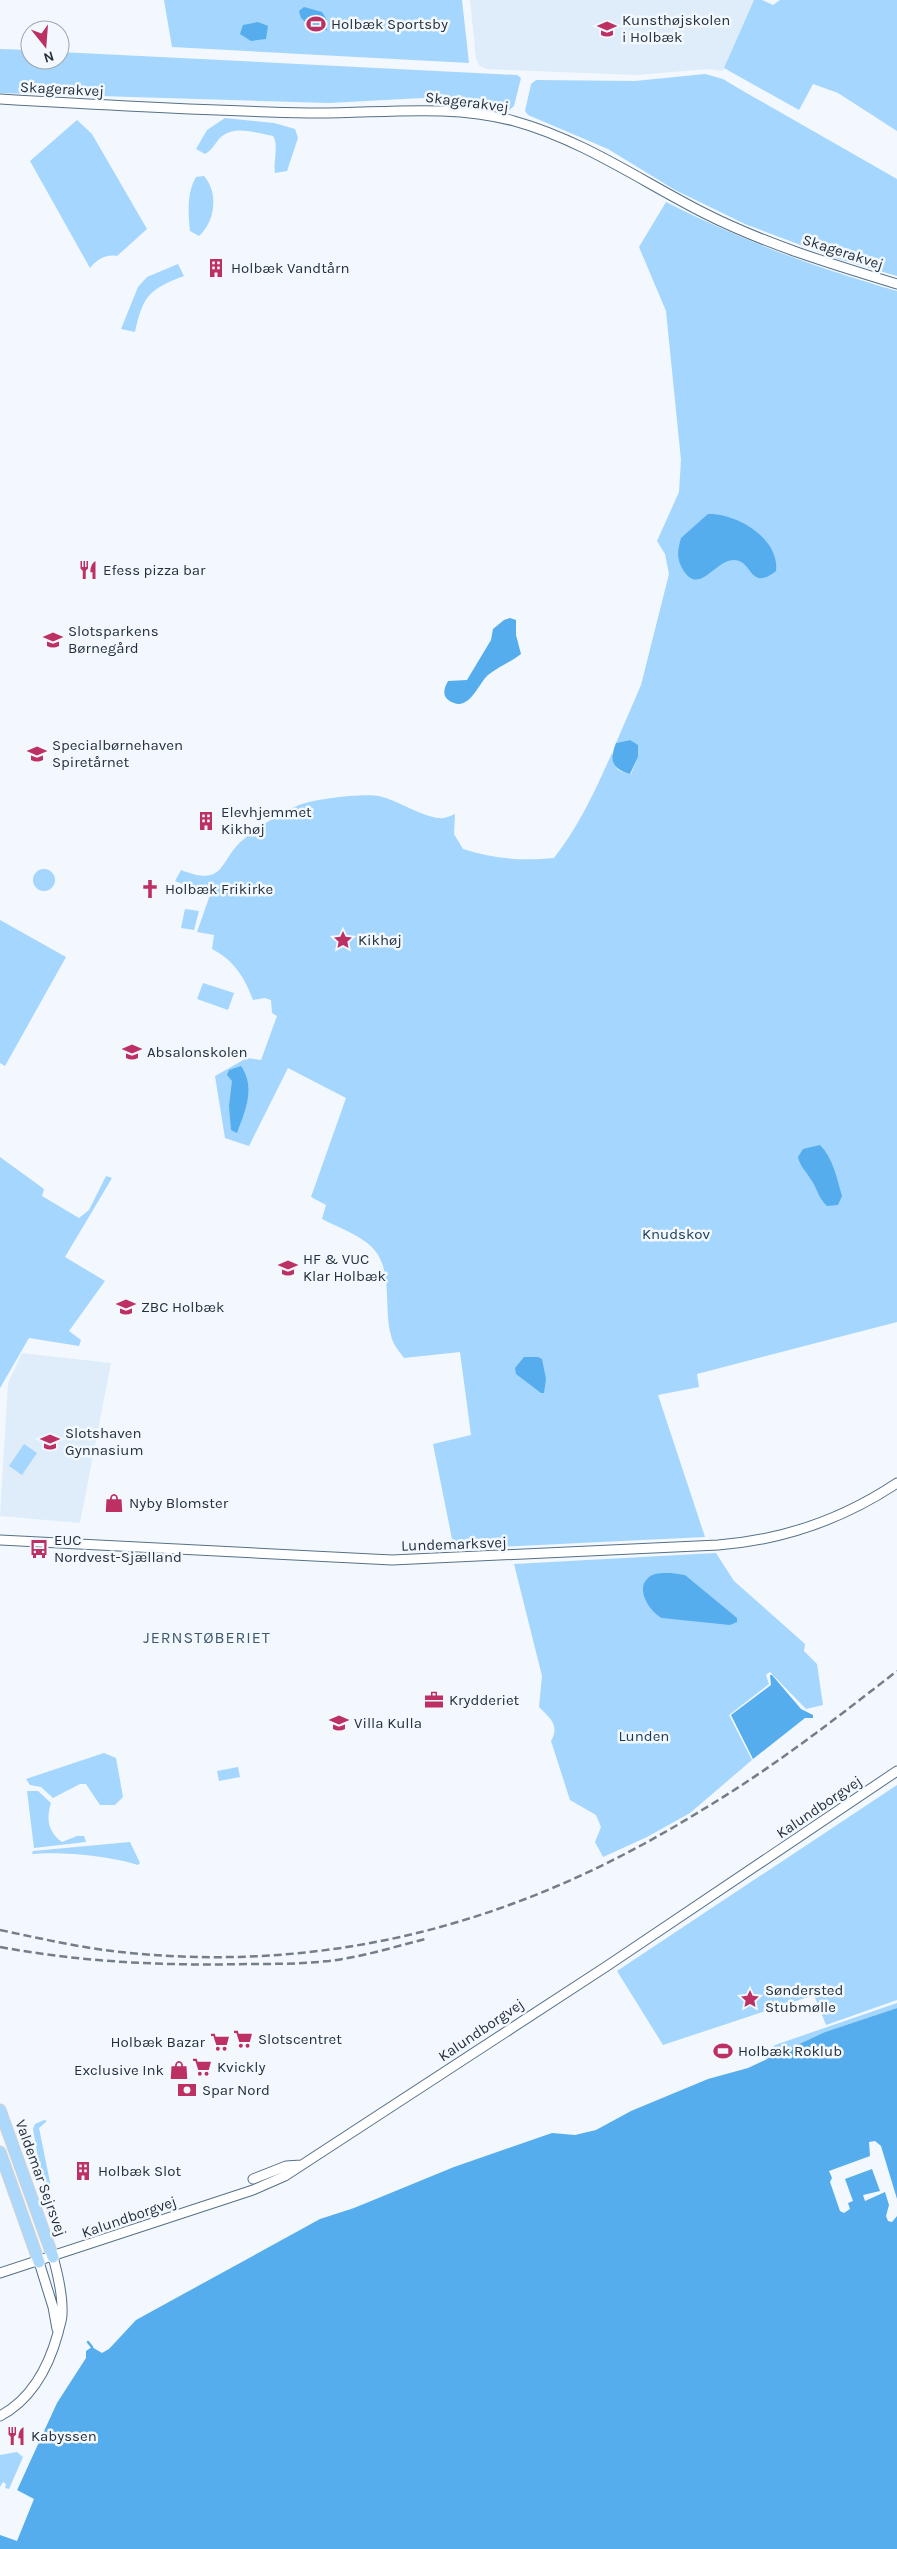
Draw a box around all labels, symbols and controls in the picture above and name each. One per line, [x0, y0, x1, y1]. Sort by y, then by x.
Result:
place label: Kunsthøjskolen i Holbæk [622, 11, 730, 46]
sports icon: Holbæk Sportsby [305, 13, 327, 35]
place label: Holbæk Sportsby [331, 15, 448, 33]
school or university icon: Kunsthøjskolen i Holbæk [596, 18, 618, 40]
north arrow [20, 20, 70, 70]
text: N [41, 47, 56, 67]
street label: Skagerakvej [20, 78, 104, 100]
street label: Skagerakvej [424, 88, 510, 116]
street label: Skagerakvej [800, 230, 886, 274]
building icon: Holbæk Vandtårn [205, 257, 227, 279]
place label: Holbæk Vandtårn [231, 259, 350, 277]
restaurant icon: Efess pizza bar [77, 559, 99, 581]
place label: Efess pizza bar [103, 561, 206, 579]
place label: Slotsparkens Børnegård [68, 622, 159, 657]
school or university icon: Slotsparkens Børnegård [42, 629, 64, 651]
place label: Specialbørnehaven Spiretårnet [52, 736, 183, 771]
school or university icon: Specialbørnehaven Spiretårnet [26, 743, 48, 765]
place label: Elevhjemmet Kikhøj [221, 803, 312, 838]
building icon: Elevhjemmet Kikhøj [195, 810, 217, 832]
church icon: Holbæk Frikirke [139, 878, 161, 900]
place label: Holbæk Frikirke [165, 880, 273, 898]
place icon: Kikhøj [332, 929, 354, 951]
place label: Kikhøj [358, 931, 402, 949]
school or university icon: Absalonskolen [121, 1041, 143, 1063]
place label: Absalonskolen [147, 1043, 248, 1061]
park label: Knudskov [642, 1225, 711, 1243]
place label: HF & VUC Klar Holbæk [303, 1250, 386, 1285]
school or university icon: HF & VUC Klar Holbæk [277, 1257, 299, 1279]
school or university icon: ZBC Holbæk [115, 1296, 137, 1318]
place label: ZBC Holbæk [141, 1298, 224, 1316]
place label: Slotshaven Gynnasium [65, 1424, 143, 1459]
school or university icon: Slotshaven Gynnasium [39, 1431, 61, 1453]
shop icon: Nyby Blomster [103, 1492, 125, 1514]
place label: Nyby Blomster [129, 1494, 229, 1512]
place label: EUC Nordvest-Sjælland [54, 1531, 182, 1566]
street label: Lundemarksvej [401, 1533, 507, 1555]
bus stop icon: EUC Nordvest-Sjælland [28, 1538, 50, 1560]
district label: JERNSTØBERIET [143, 1628, 271, 1647]
office icon: Krydderiet [423, 1689, 445, 1711]
place label: Krydderiet [449, 1691, 520, 1709]
school or university icon: Villa Kulla [328, 1712, 350, 1734]
place label: Villa Kulla [354, 1714, 422, 1732]
park label: Lunden [619, 1727, 669, 1745]
street label: Kalundborgvej [773, 1772, 865, 1842]
place label: Søndersted Stubmølle [765, 1981, 843, 2016]
place icon: Søndersted Stubmølle [739, 1988, 761, 2010]
street label: Kalundborgvej [435, 1995, 527, 2065]
supermarket icon: Slotscentret [232, 2028, 254, 2050]
place label: Slotscentret [258, 2030, 342, 2048]
supermarket icon: Holbæk Bazar [209, 2031, 231, 2053]
place label: Holbæk Bazar [111, 2033, 206, 2051]
sports icon: Holbæk Roklub [712, 2040, 734, 2062]
place label: Holbæk Roklub [738, 2042, 842, 2060]
supermarket icon: Kvickly [191, 2056, 213, 2078]
place label: Kvickly [217, 2058, 266, 2076]
shop icon: Exclusive Ink [168, 2059, 190, 2081]
place label: Exclusive Ink [74, 2061, 164, 2079]
bank icon: Spar Nord [176, 2079, 198, 2101]
place label: Spar Nord [202, 2081, 270, 2099]
street label: Valdemar Sejrsvej [12, 2117, 70, 2239]
building icon: Holbæk Slot [72, 2160, 94, 2182]
place label: Holbæk Slot [98, 2162, 181, 2180]
street label: Kalundborgvej [79, 2192, 179, 2242]
restaurant icon: Kabyssen [5, 2425, 27, 2447]
place label: Kabyssen [31, 2427, 97, 2445]

